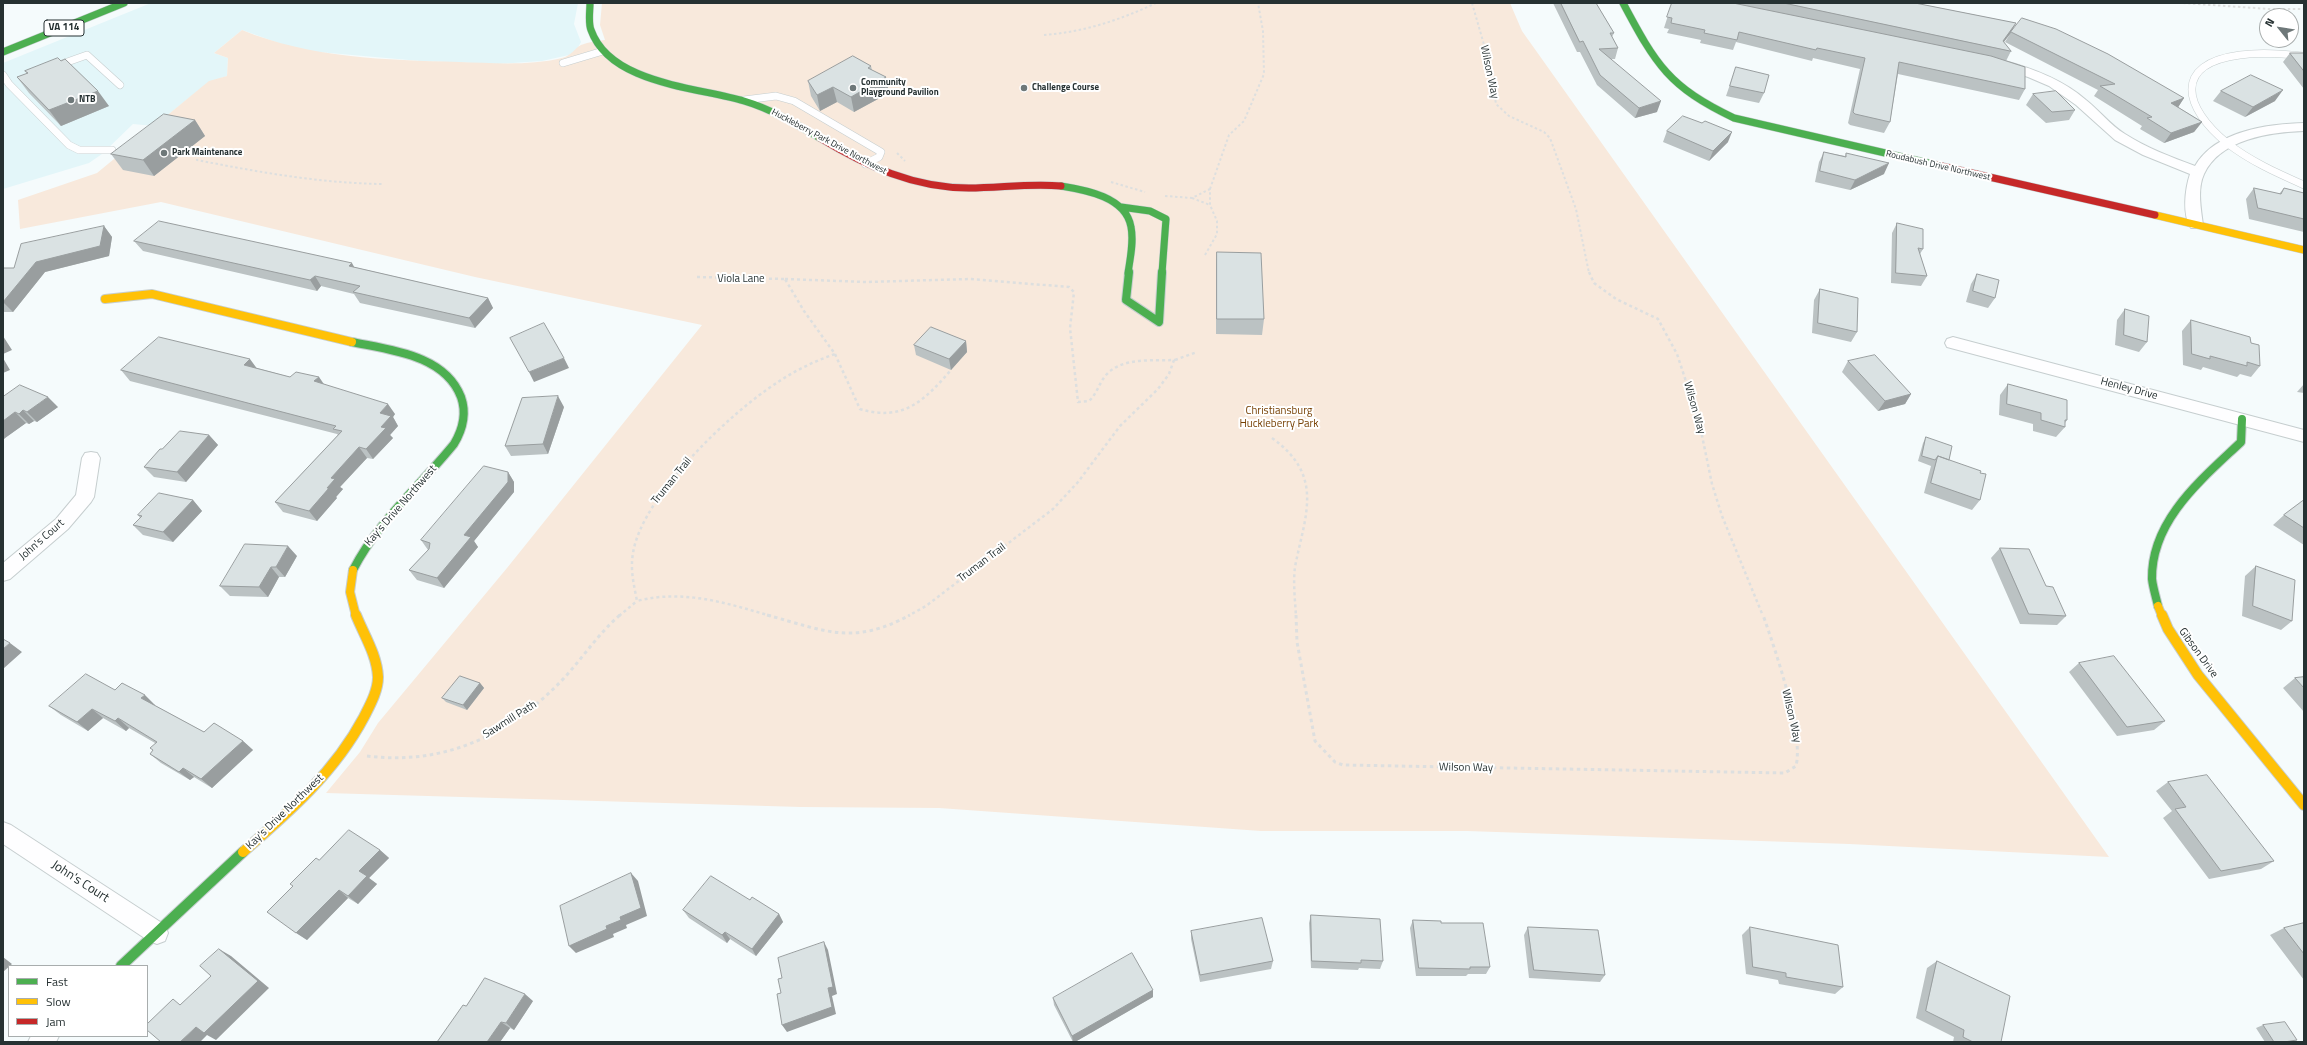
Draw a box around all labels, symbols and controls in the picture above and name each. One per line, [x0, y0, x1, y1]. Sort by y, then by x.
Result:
north arrow [2259, 8, 2299, 48]
text: N [2261, 15, 2278, 30]
road number: VA 114 [44, 20, 84, 36]
street label: Wilson Way [1477, 44, 1501, 100]
place label: Community Playground Pavilion [861, 78, 939, 99]
marker: Community Playground Pavilion [848, 83, 858, 93]
marker: Challenge Course [1019, 83, 1029, 93]
place label: Challenge Course [1032, 83, 1099, 93]
marker: NTB [66, 95, 76, 105]
place label: NTB [79, 95, 95, 105]
street label: Huckleberry Park Drive Northwest [770, 107, 888, 177]
marker: Park Maintenance [159, 148, 169, 158]
place label: Park Maintenance [172, 148, 242, 158]
street label: Roudabush Drive Northwest [1885, 149, 1991, 183]
street label: Viola Lane [717, 272, 765, 286]
street label: Henley Drive [2099, 375, 2159, 403]
street label: Wilson Way [1680, 380, 1708, 436]
park label: Christiansburg Huckleberry Park [1239, 404, 1319, 430]
street label: Truman Trail [649, 455, 695, 507]
street label: Kay's Drive Northwest [362, 463, 440, 549]
street label: John's Court [17, 517, 67, 563]
street label: Truman Trail [955, 541, 1009, 585]
street label: Gibson Drive [2176, 626, 2220, 680]
street label: Wilson Way [1778, 688, 1804, 744]
street label: Sawmill Path [481, 698, 539, 742]
street label: Wilson Way [1439, 761, 1493, 775]
street label: Kay's Drive Northwest [243, 772, 327, 852]
street label: John's Court [48, 858, 112, 906]
legend [8, 965, 148, 1037]
text: Fast [46, 972, 68, 991]
text: Slow [46, 992, 71, 1011]
text: Jam [46, 1012, 66, 1031]

